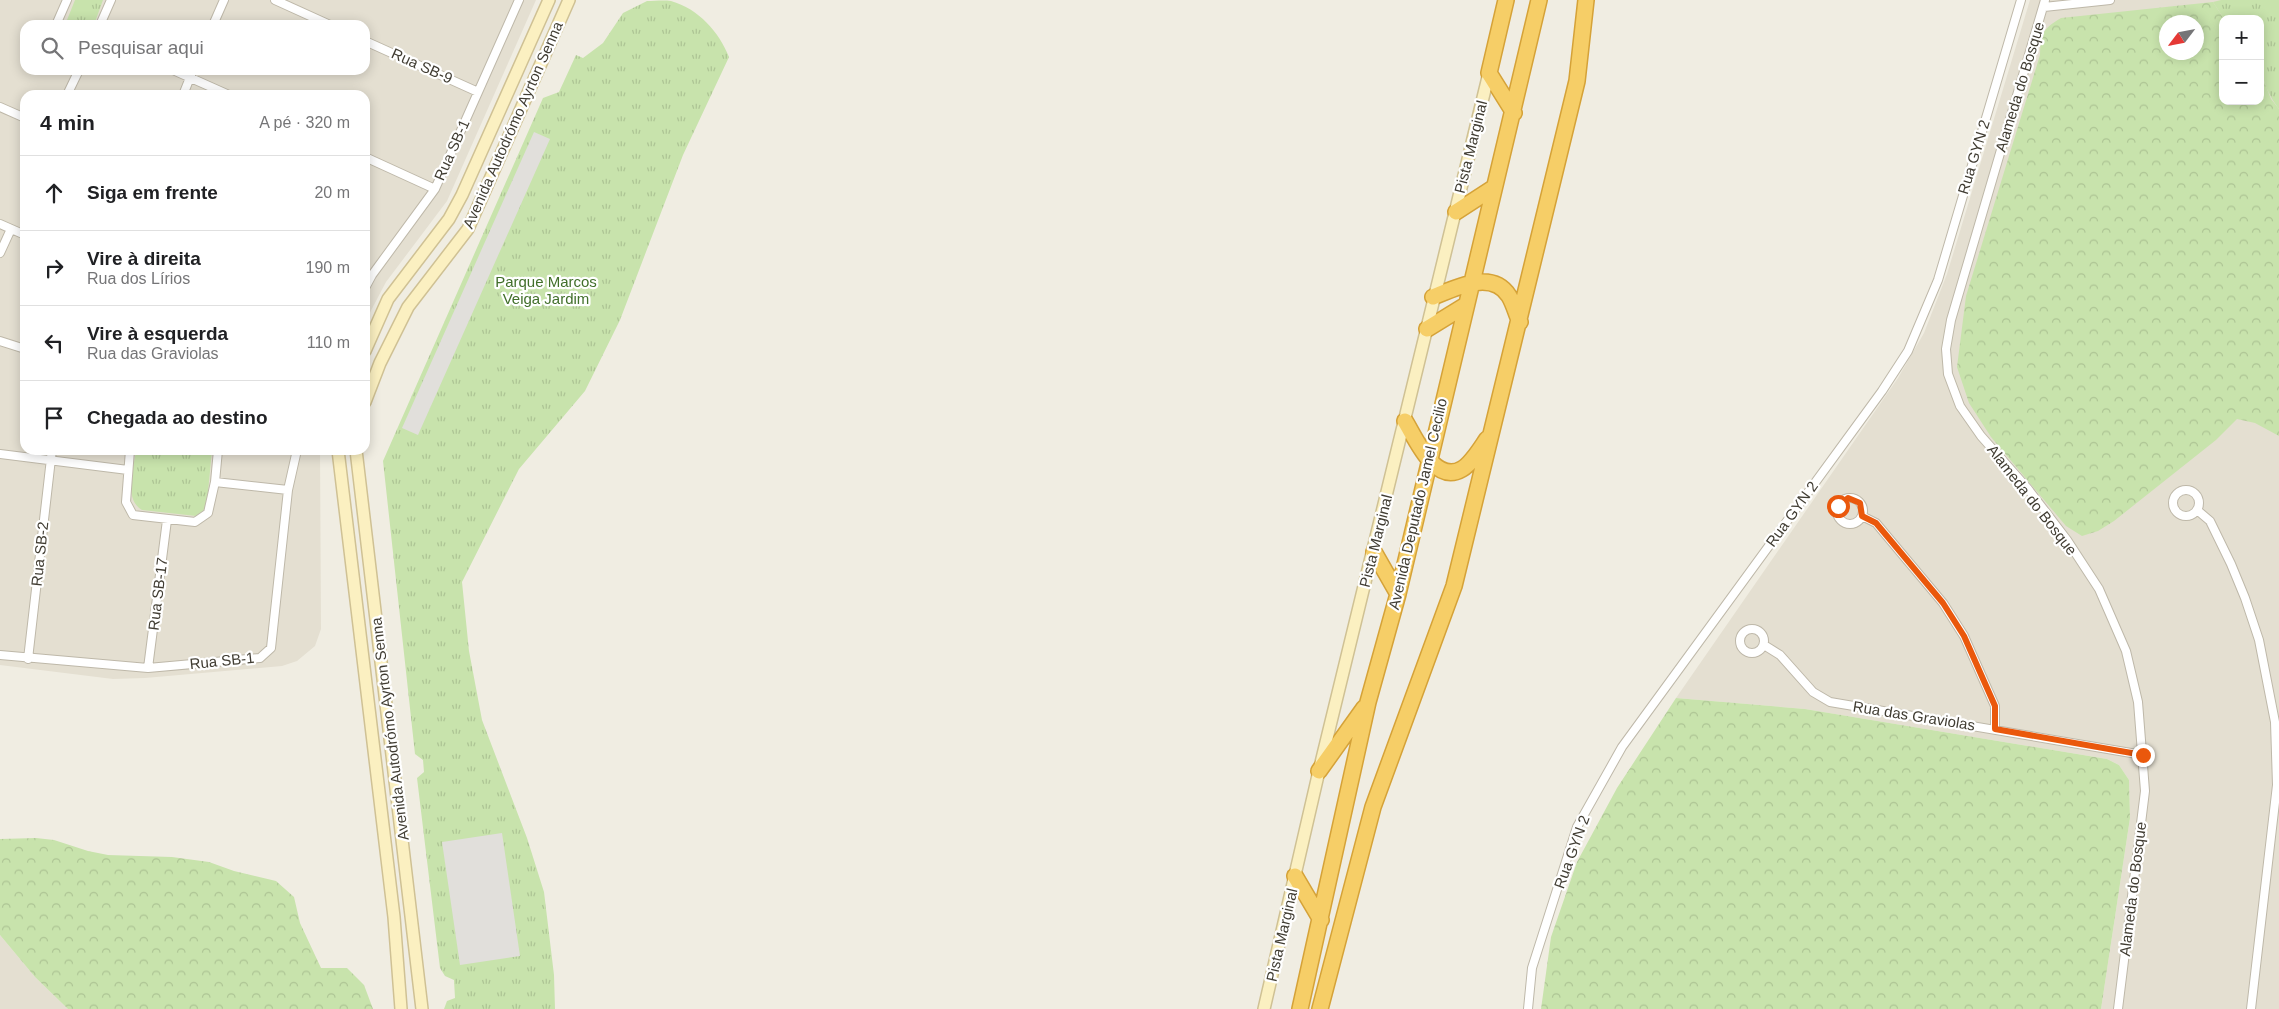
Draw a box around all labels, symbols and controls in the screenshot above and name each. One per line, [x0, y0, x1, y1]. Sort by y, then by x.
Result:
north arrow [2159, 15, 2204, 60]
map controls [2219, 15, 2264, 105]
button: + [2219, 15, 2264, 60]
street label: Avenida Autodrómo Ayrton Senna [459, 18, 566, 231]
search box [20, 20, 370, 75]
street label: Alameda do Bosque [1992, 20, 2047, 154]
icon: search [38, 34, 66, 62]
text: Pesquisar aqui [78, 37, 204, 58]
street label: Rua SB-9 [389, 45, 455, 87]
button: − [2219, 60, 2264, 105]
street label: Pista Marginal [1451, 99, 1490, 195]
text: 4 min [40, 111, 95, 134]
text: A pé · 320 m [259, 114, 350, 131]
street label: Rua SB-1 [431, 117, 473, 183]
street label: Rua GYN 2 [1954, 118, 1993, 196]
icon: ahead [40, 179, 68, 207]
text: Siga em frente [87, 182, 218, 203]
text: 20 m [314, 184, 350, 201]
text: Vire à direita [87, 248, 201, 269]
icon: right [40, 254, 68, 282]
text: 190 m [306, 259, 350, 276]
text: Rua dos Lírios [87, 270, 190, 287]
park label: Parque Marcos Veiga Jardim [495, 273, 597, 307]
text: Vire à esquerda [87, 323, 228, 344]
icon: left [40, 329, 68, 357]
text: 110 m [307, 334, 350, 351]
text: Rua das Graviolas [87, 345, 219, 362]
street label: Avenida Deputado Jamel Cecilio [1385, 396, 1450, 611]
icon: arrive [40, 404, 68, 432]
text: Chegada ao destino [87, 407, 268, 428]
street label: Alameda do Bosque [1984, 441, 2081, 558]
street label: Rua GYN 2 [1762, 478, 1821, 550]
street label: Pista Marginal [1356, 493, 1395, 589]
route start [1827, 495, 1850, 518]
street label: Rua SB-2 [28, 521, 51, 587]
street label: Rua SB-17 [145, 556, 170, 631]
street label: Avenida Autodrómo Ayrton Senna [367, 616, 412, 842]
street label: Rua SB-1 [189, 649, 255, 672]
street label: Rua das Graviolas [1852, 697, 1976, 734]
route end [2132, 744, 2155, 767]
street label: Rua GYN 2 [1550, 813, 1593, 891]
street label: Alameda do Bosque [2116, 821, 2149, 957]
street label: Pista Marginal [1263, 887, 1300, 983]

